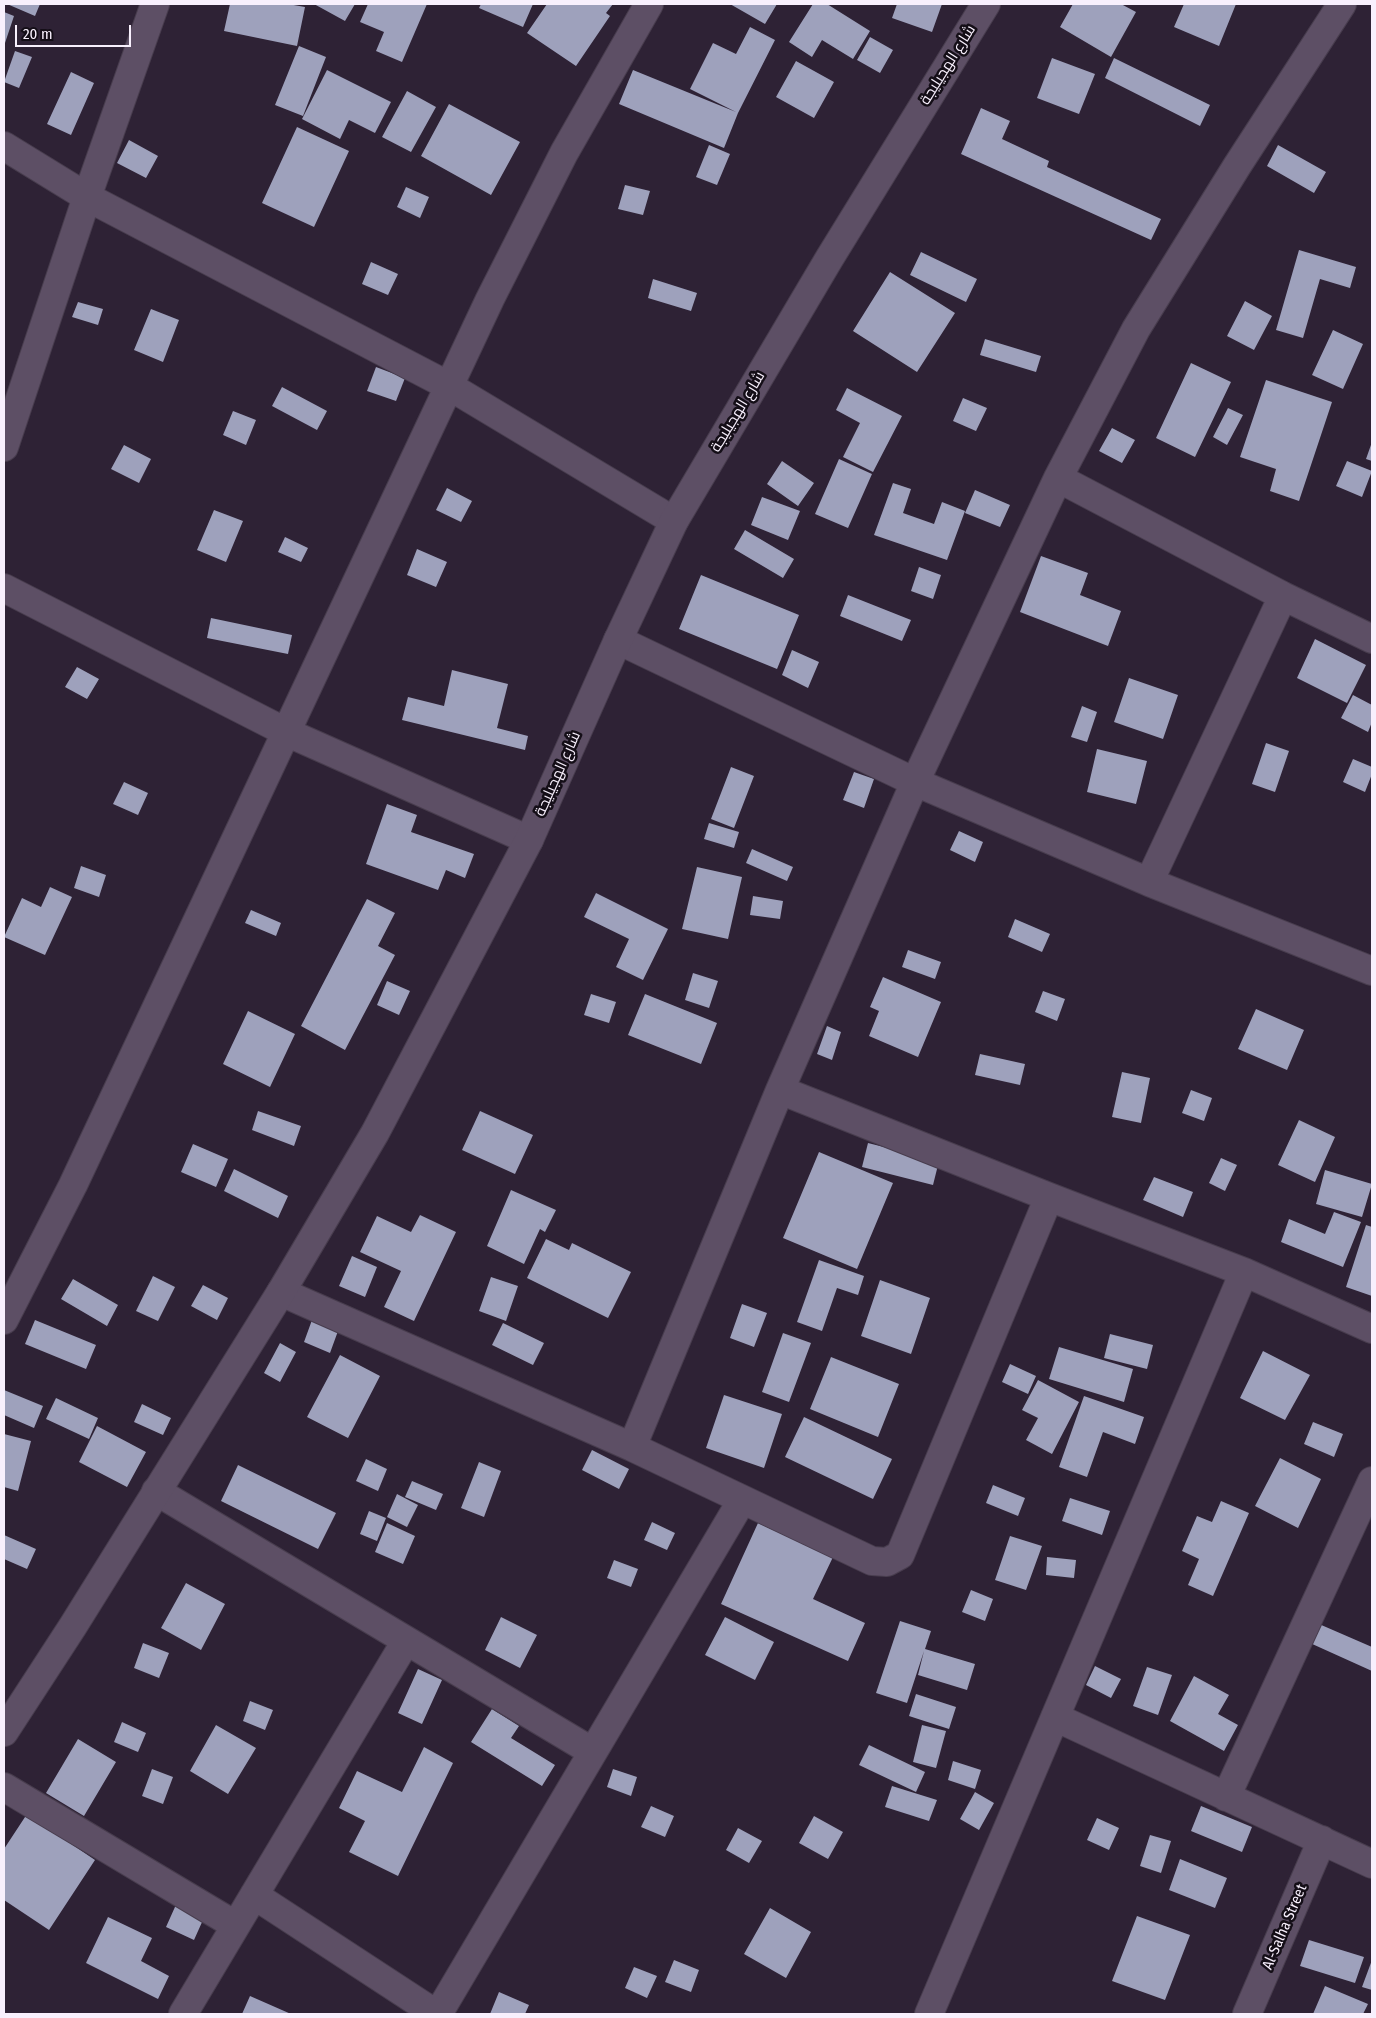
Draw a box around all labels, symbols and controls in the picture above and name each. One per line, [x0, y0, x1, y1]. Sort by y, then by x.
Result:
scale bar [18, 15, 134, 47]
street label: شارع الهجيليجة [916, 22, 980, 108]
text: 20 m [23, 25, 53, 43]
street label: شارع الهجيليجة [707, 368, 769, 456]
street label: شارع الهجيليجة [531, 729, 585, 819]
street label: Al-Salha Street [1259, 1882, 1311, 1972]

